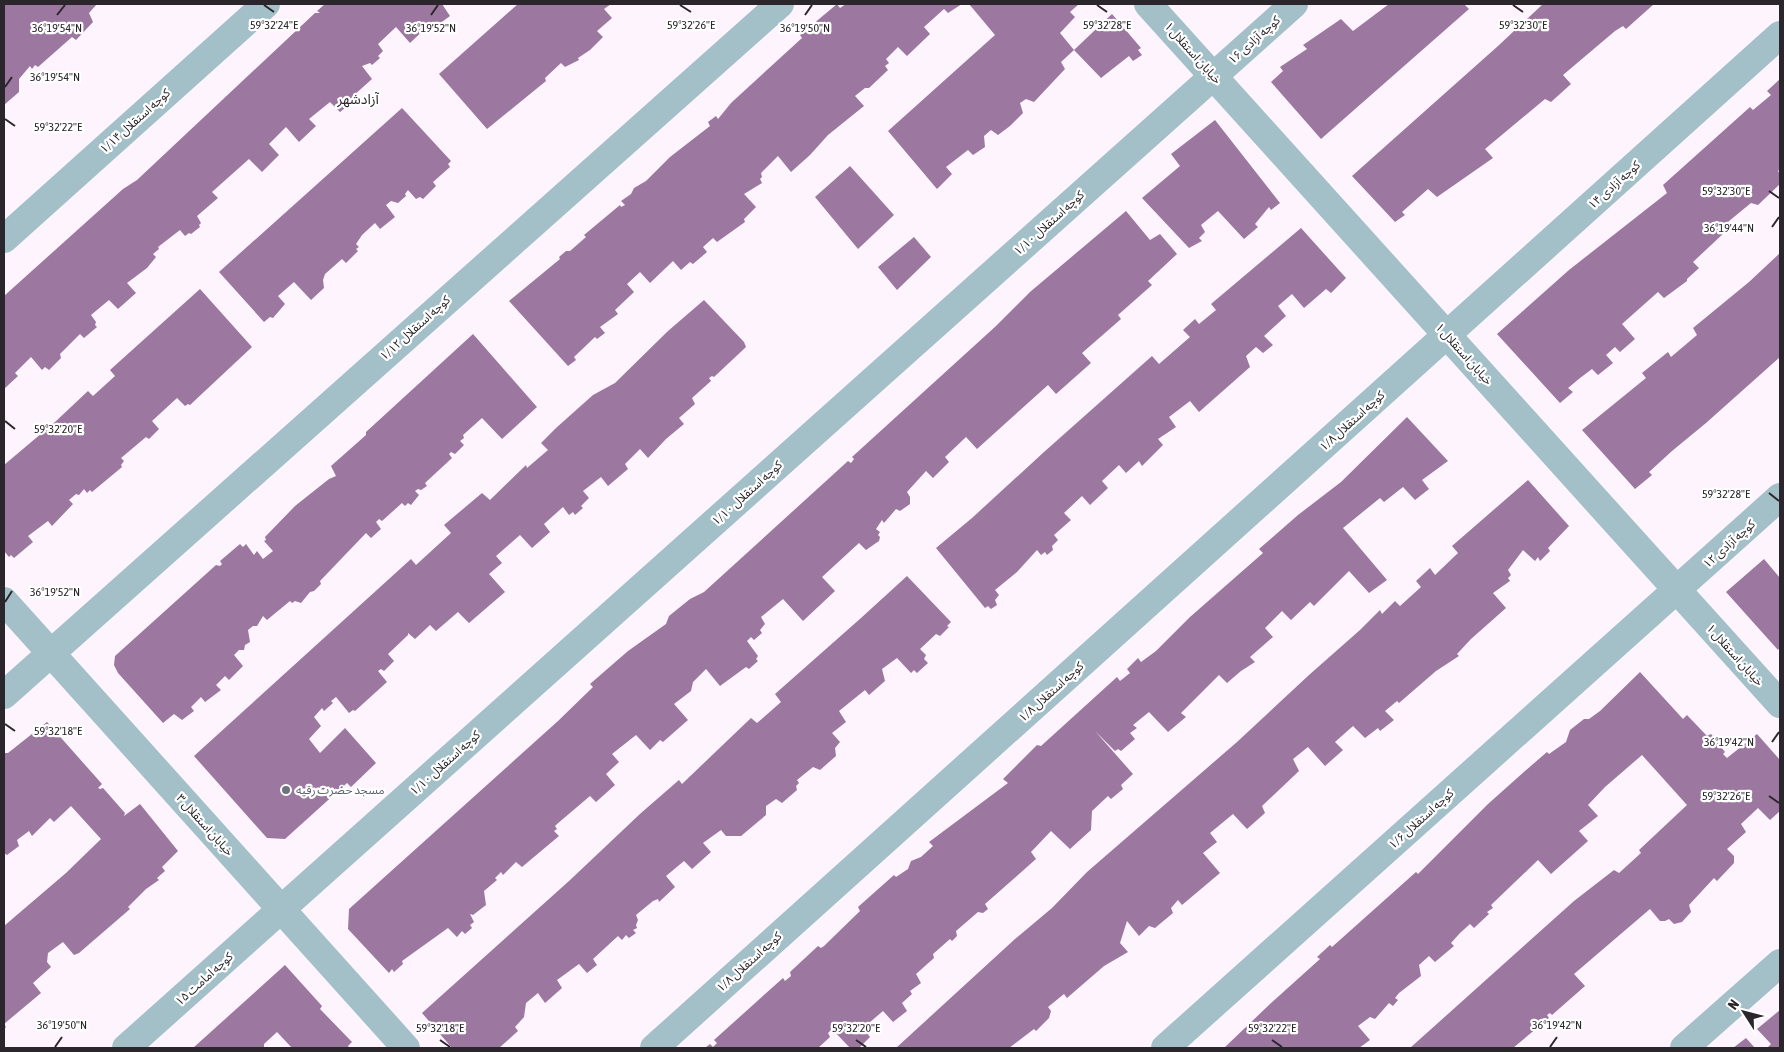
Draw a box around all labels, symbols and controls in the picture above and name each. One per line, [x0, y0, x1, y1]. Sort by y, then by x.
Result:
street label: کوچه آزادی ۱۶ [1225, 12, 1284, 68]
text: 59°32'24"E [250, 18, 298, 32]
text: 59°32'26"E [667, 18, 715, 32]
text: 59°32'28"E [1083, 18, 1131, 32]
text: 59°32'30"E [1499, 18, 1547, 32]
street label: خیابان استقلال ۱ [1162, 19, 1224, 87]
text: 36°19'54"N [32, 21, 82, 35]
text: 36°19'52"N [406, 21, 456, 35]
text: 36°19'50"N [780, 21, 830, 35]
text: 36°19'54"N [30, 70, 80, 84]
street label: کوچه استقلال ۱/۱۴ [97, 85, 174, 157]
district label: آزادشهر [336, 91, 380, 108]
text: 59°32'22"E [34, 120, 82, 134]
street label: کوچه آزادی ۱۴ [1585, 157, 1644, 213]
text: 59°32'30"E [1702, 184, 1750, 198]
street label: کوچه استقلال ۱/۱۰ [1011, 187, 1088, 259]
text: 36°19'44"N [1704, 221, 1754, 235]
street label: کوچه استقلال ۱/۱۲ [377, 292, 454, 364]
street label: خیابان استقلال ۱ [1433, 320, 1495, 388]
street label: کوچه استقلال ۱/۸ [1317, 387, 1389, 455]
text: 59°32'20"E [34, 422, 82, 436]
street label: کوچه استقلال ۱/۱۰ [709, 457, 786, 529]
text: 59°32'28"E [1702, 487, 1750, 501]
street label: کوچه آزادی ۱۲ [1700, 516, 1759, 572]
text: 36°19'52"N [30, 585, 80, 599]
street label: خیابان استقلال ۱ [1704, 621, 1766, 689]
street label: کوچه استقلال ۱/۸ [1016, 658, 1088, 726]
text: 59°32'18"E [34, 724, 82, 738]
street label: کوچه استقلال ۱/۱۰ [407, 727, 484, 799]
text: 36°19'42"N [1704, 735, 1754, 749]
place label: مسجد حضرت رقیه [296, 783, 385, 797]
marker: مسجد حضرت رقیه [280, 784, 292, 796]
street label: کوچه استقلال ۱/۶ [1386, 785, 1458, 853]
text: 59°32'26"E [1702, 789, 1750, 803]
street label: خیابان استقلال ۳ [174, 791, 236, 859]
street label: کوچه استقلال ۱/۸ [714, 928, 786, 996]
street label: کوچه امامت ۱۵ [172, 949, 237, 1009]
north arrow [1719, 987, 1769, 1037]
text: N [1725, 996, 1742, 1012]
text: 36°19'50"N [37, 1018, 87, 1032]
text: 36°19'42"N [1532, 1018, 1582, 1032]
text: 59°32'18"E [416, 1021, 464, 1035]
text: 59°32'20"E [832, 1021, 880, 1035]
text: 59°32'22"E [1248, 1021, 1296, 1035]

